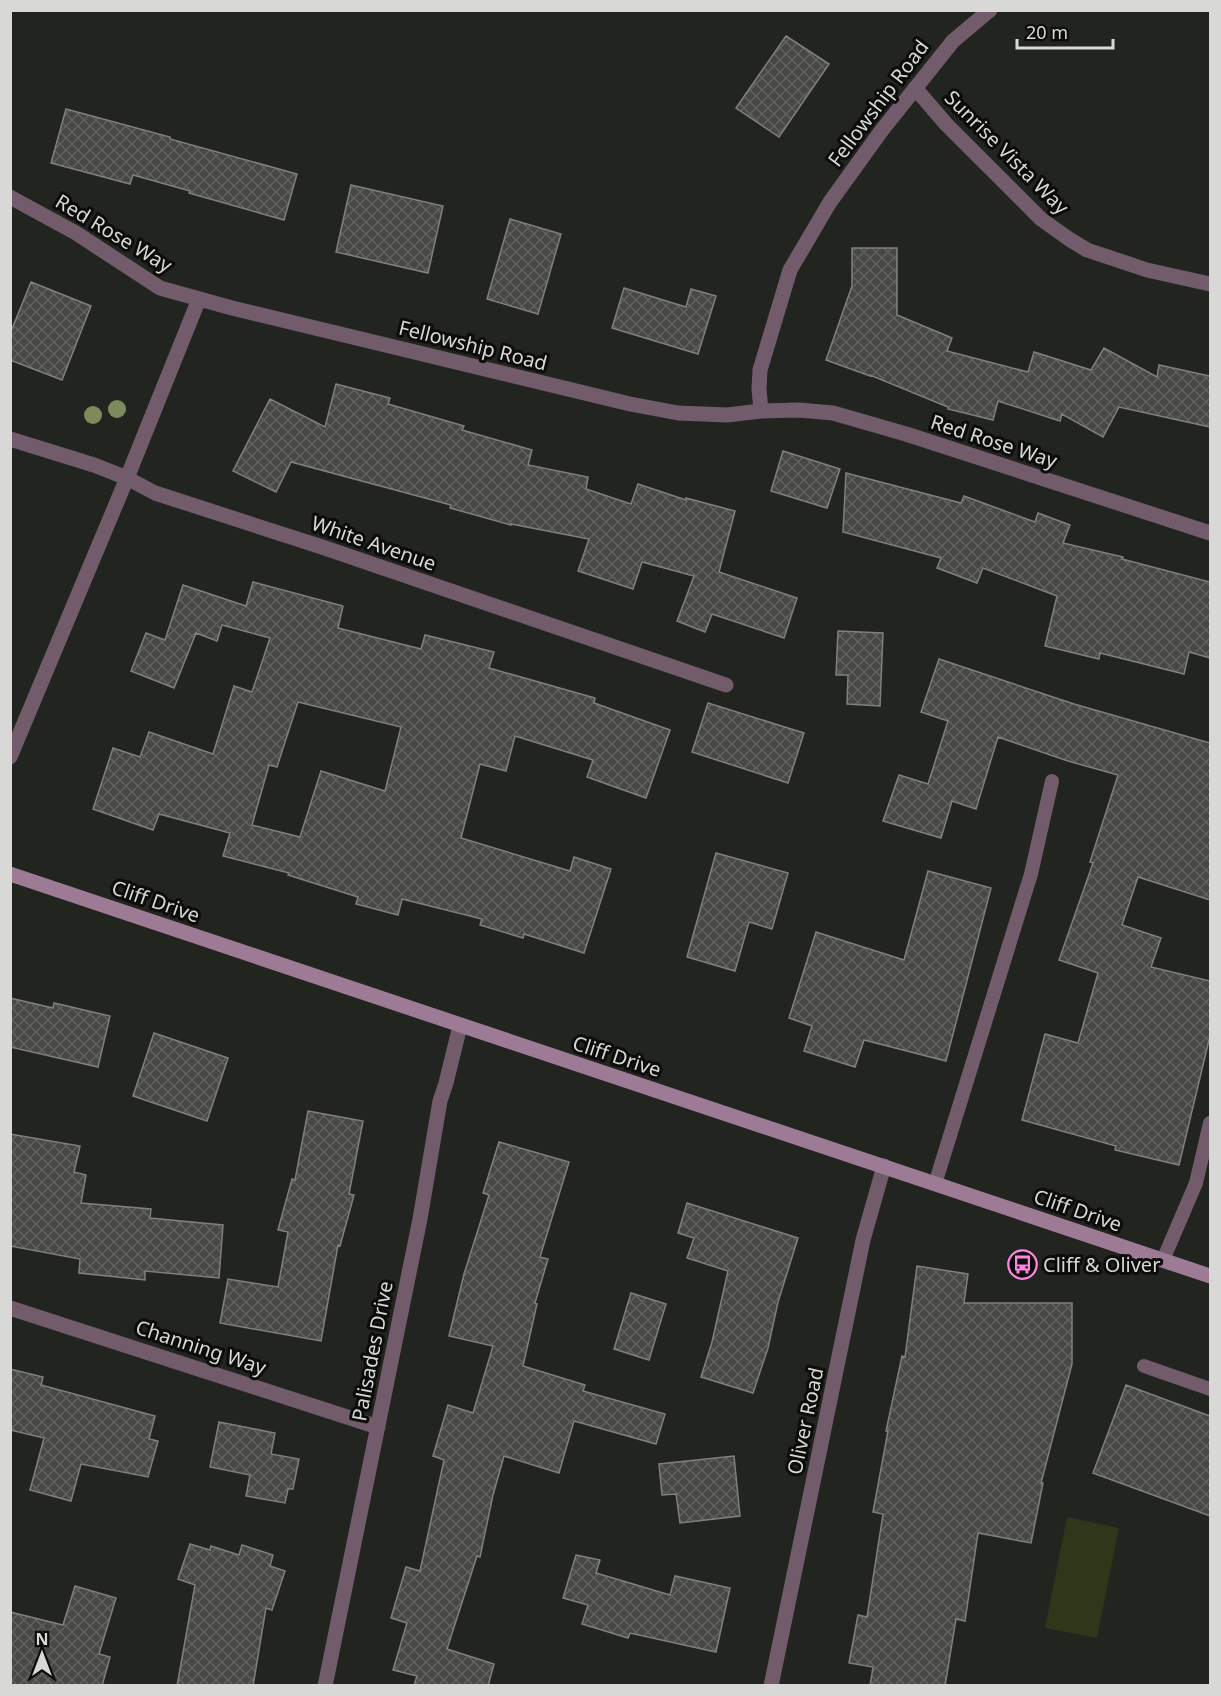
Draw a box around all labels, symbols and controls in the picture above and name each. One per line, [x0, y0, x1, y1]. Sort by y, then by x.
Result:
scale bar [1017, 12, 1113, 50]
text: 20 m [1026, 20, 1068, 44]
street label: Fellowship Road [821, 34, 935, 172]
street label: Sunrise Vista Way [939, 84, 1076, 221]
street label: Red Rose Way [51, 188, 178, 279]
street label: Fellowship Road [396, 314, 550, 376]
street label: Red Rose Way [927, 408, 1061, 474]
street label: White Avenue [308, 509, 440, 577]
street label: Cliff Drive [108, 873, 204, 929]
street label: Cliff Drive [569, 1029, 665, 1083]
street label: Cliff Drive [1030, 1182, 1126, 1238]
bus stop icon: Cliff & Oliver [1006, 1248, 1038, 1280]
place label: Cliff & Oliver [1043, 1251, 1160, 1278]
street label: Palisades Drive [345, 1279, 399, 1423]
street label: Channing Way [132, 1313, 270, 1381]
street label: Oliver Road [780, 1365, 830, 1477]
north arrow [12, 1624, 72, 1684]
text: N [35, 1628, 49, 1650]

